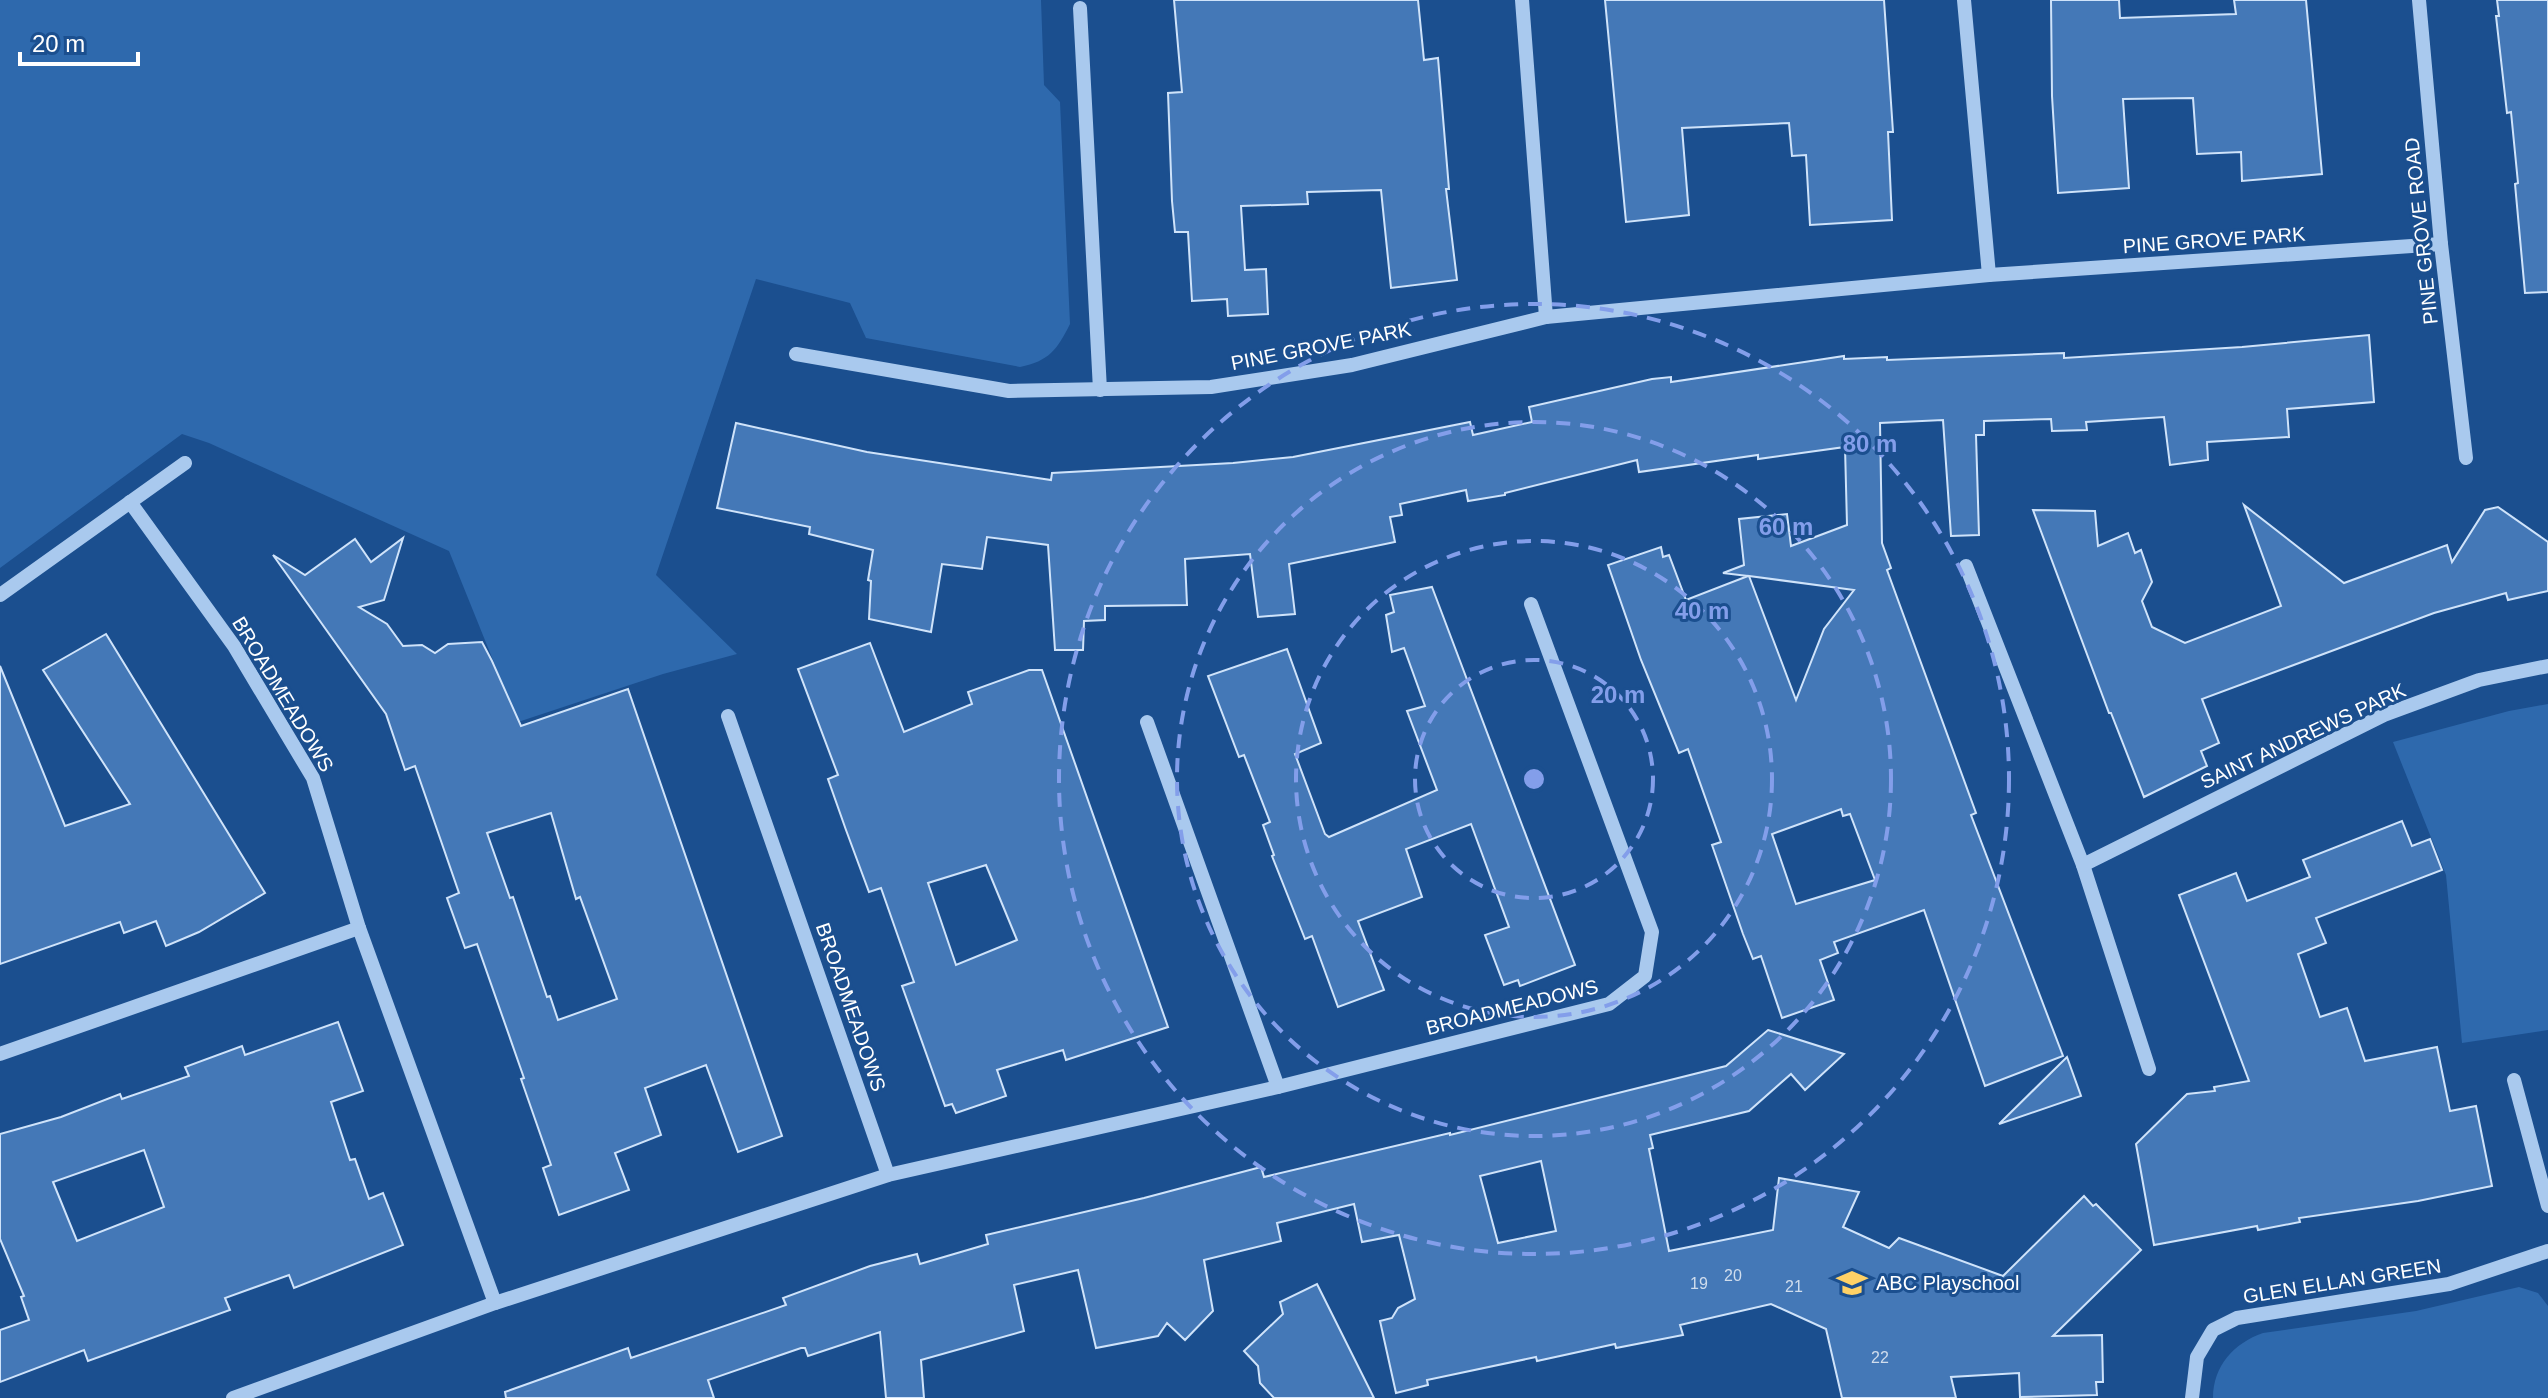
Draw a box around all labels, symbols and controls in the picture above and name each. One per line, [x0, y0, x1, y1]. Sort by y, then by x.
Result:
scale bar [20, 16, 138, 66]
text: 20 m [32, 30, 85, 57]
street label: PINE GROVE ROAD [2400, 136, 2442, 326]
street label: PINE GROVE PARK [2122, 223, 2307, 257]
street label: PINE GROVE PARK [1229, 318, 1414, 374]
text: 80 m [1843, 430, 1897, 457]
text: 60 m [1759, 513, 1813, 540]
text: 40 m [1675, 597, 1729, 624]
street label: BROADMEADOWS [228, 613, 338, 775]
street label: SAINT ANDREWS PARK [2197, 678, 2410, 793]
text: 20 m [1591, 681, 1645, 708]
centre of rings [1520, 765, 1548, 793]
street label: BROADMEADOWS [812, 920, 890, 1094]
street label: BROADMEADOWS [1424, 975, 1600, 1039]
street label: GLEN ELLAN GREEN [2241, 1254, 2443, 1308]
school or university icon: ABC Playschool [1835, 1266, 1869, 1300]
house number: 20 [1724, 1267, 1742, 1284]
place label: ABC Playschool [1876, 1272, 2019, 1294]
house number: 19 [1690, 1275, 1708, 1292]
house number: 21 [1785, 1278, 1803, 1295]
house number: 22 [1871, 1349, 1889, 1366]

